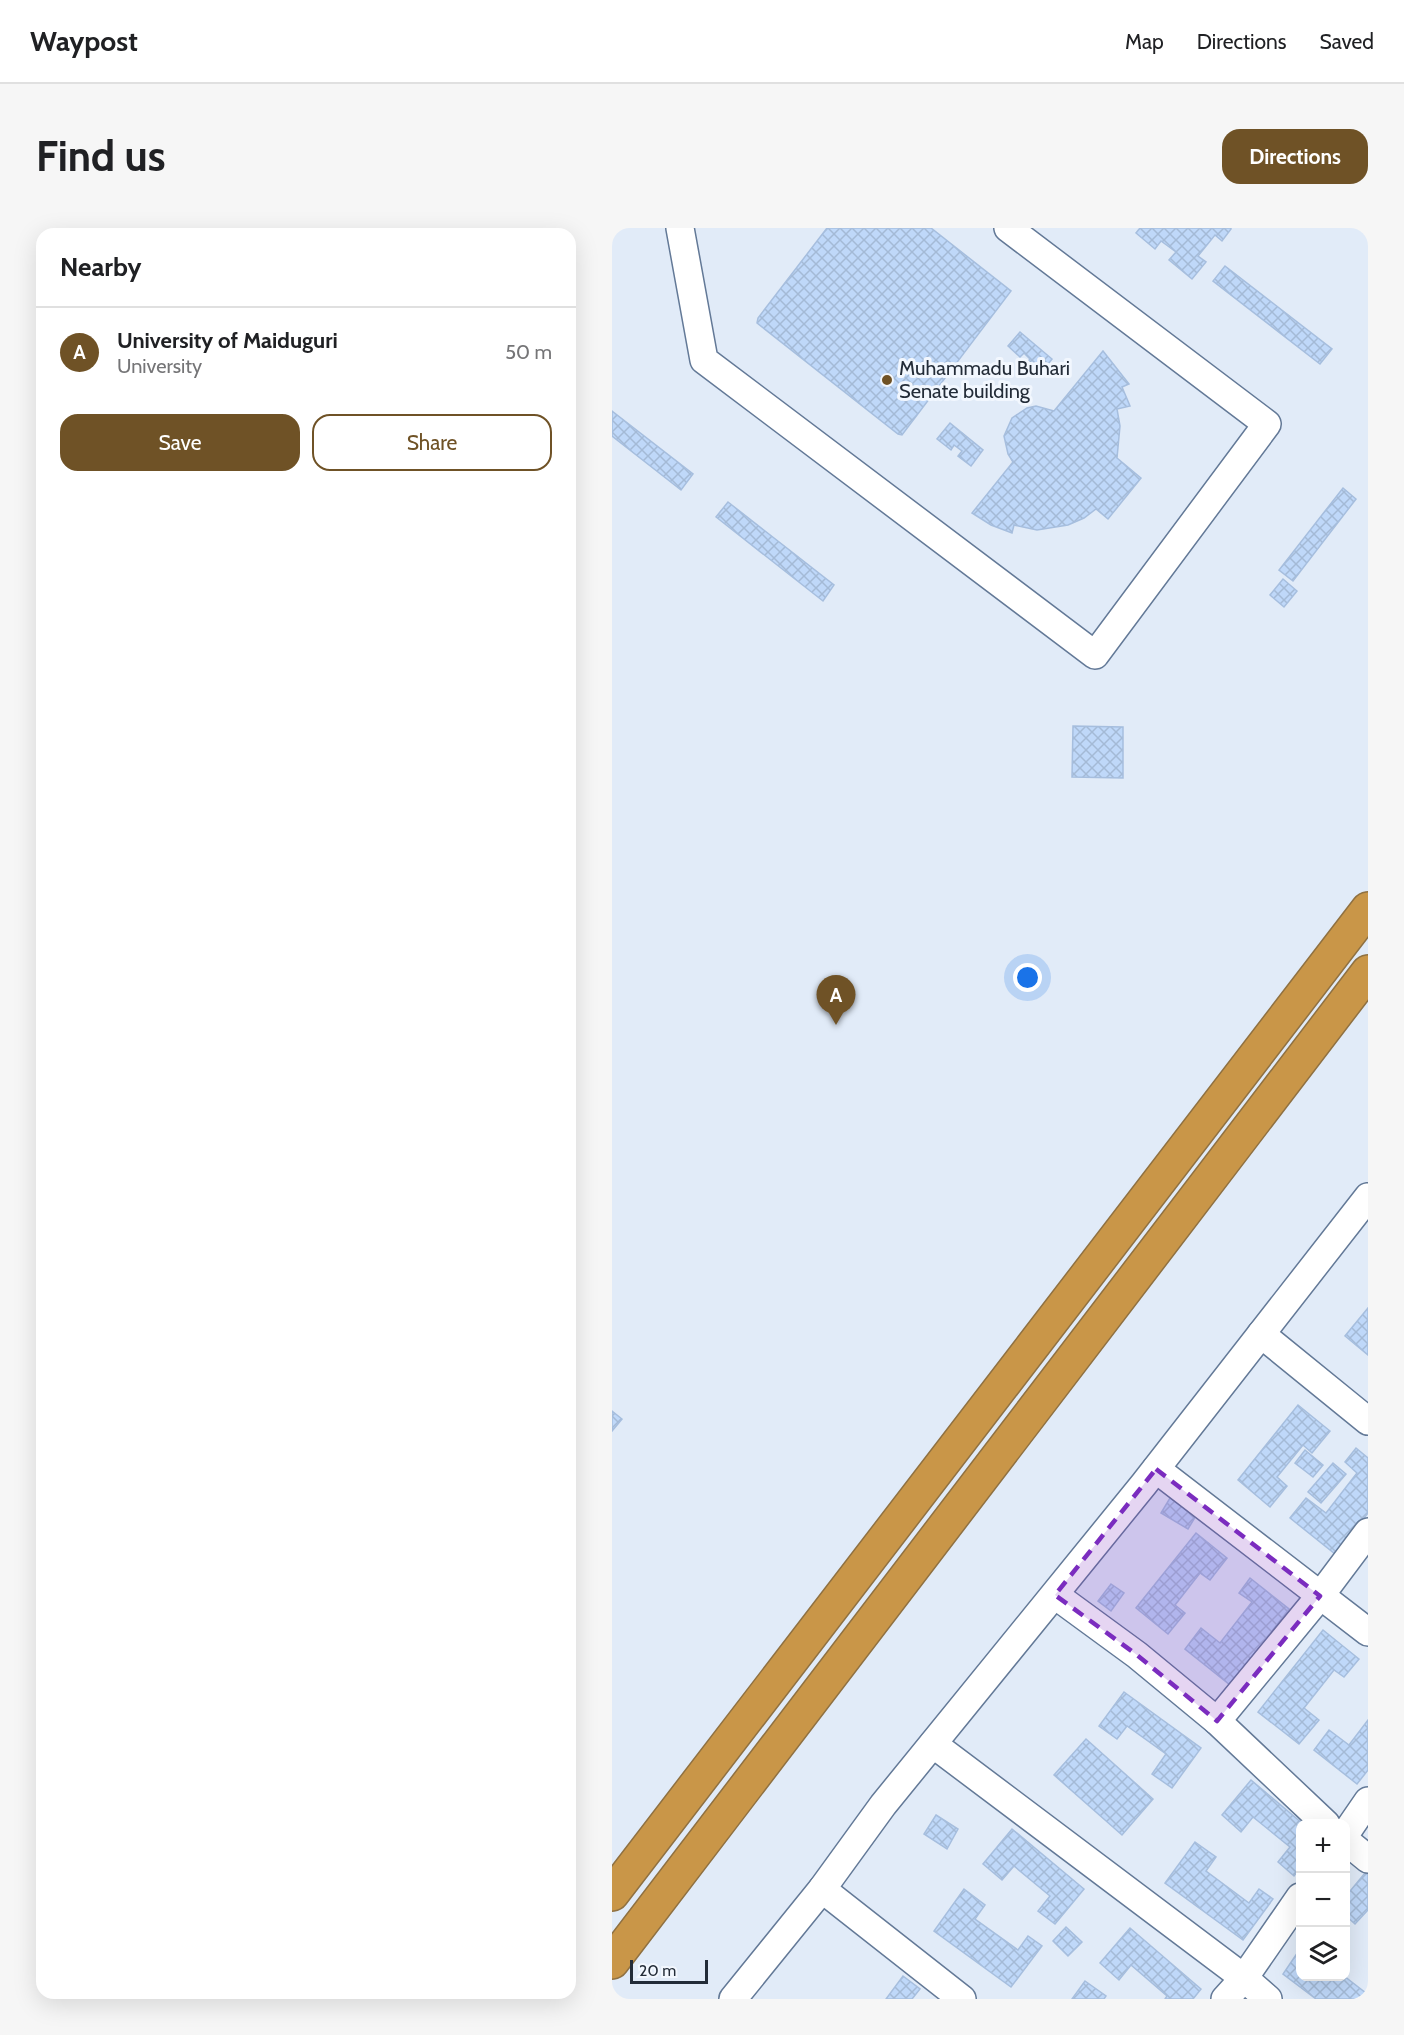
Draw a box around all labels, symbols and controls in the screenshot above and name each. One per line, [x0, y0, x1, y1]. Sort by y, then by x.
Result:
text: Waypost [30, 24, 138, 58]
text: Map [1125, 29, 1164, 54]
text: Directions [1197, 29, 1286, 54]
text: Saved [1319, 29, 1374, 54]
button: Directions [1222, 129, 1368, 184]
text: Find us [36, 130, 165, 182]
text: Nearby [60, 251, 141, 283]
text: University of Maiduguri [117, 327, 338, 354]
text: A [73, 340, 86, 364]
text: 50 m [505, 340, 552, 364]
text: University [117, 354, 202, 378]
place label: Muhammadu Buhari Senate building [899, 356, 1070, 403]
marker: Muhammadu Buhari Senate building [880, 373, 894, 387]
button: Save [60, 414, 300, 471]
button: Share [312, 414, 552, 471]
your location [1013, 963, 1042, 992]
pin: A [816, 976, 856, 1025]
map controls [1296, 1819, 1350, 1981]
button: + [1296, 1819, 1350, 1873]
button: − [1296, 1873, 1350, 1927]
button: layers [1296, 1927, 1350, 1981]
scale bar [630, 1957, 708, 1984]
text: 20 m [639, 1961, 676, 1980]

